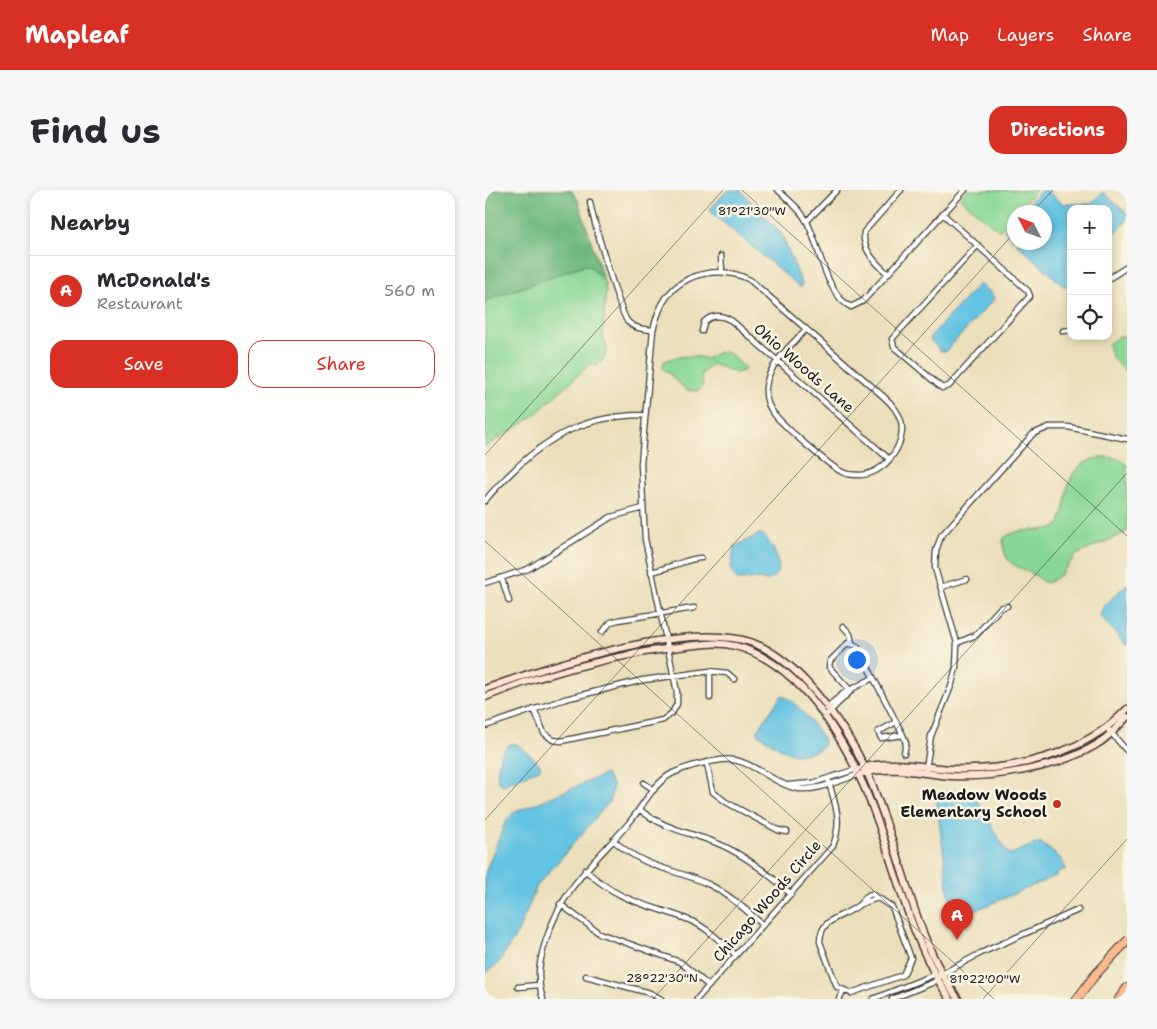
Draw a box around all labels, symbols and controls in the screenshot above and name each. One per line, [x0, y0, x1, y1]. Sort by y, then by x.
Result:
text: Mapleaf [25, 19, 129, 51]
text: Map [931, 23, 969, 47]
text: Layers [997, 23, 1054, 47]
text: Share [1082, 23, 1132, 47]
button: Directions [989, 106, 1127, 154]
text: Find us [30, 107, 161, 154]
text: 81°21'30"W [718, 203, 786, 219]
north arrow [1007, 205, 1052, 250]
map controls [1067, 205, 1112, 340]
button: + [1067, 205, 1112, 250]
text: Nearby [50, 209, 130, 237]
button: − [1067, 250, 1112, 295]
text: McDonald's [97, 268, 210, 293]
text: A [60, 280, 72, 301]
text: 560 m [384, 280, 435, 301]
text: Restaurant [97, 293, 183, 314]
button: locate [1067, 295, 1112, 340]
street label: Ohio Woods Lane [749, 319, 859, 417]
button: Save [50, 340, 238, 388]
button: Share [248, 340, 435, 388]
your location [844, 647, 870, 673]
place label: Meadow Woods Elementary School [900, 785, 1047, 822]
marker: Meadow Woods Elementary School [1051, 798, 1063, 810]
street label: Chicago Woods Circle [708, 836, 826, 966]
pin: A [941, 899, 973, 940]
text: 28°22'30"N [626, 970, 698, 986]
text: 81°22'00"W [949, 971, 1021, 987]

